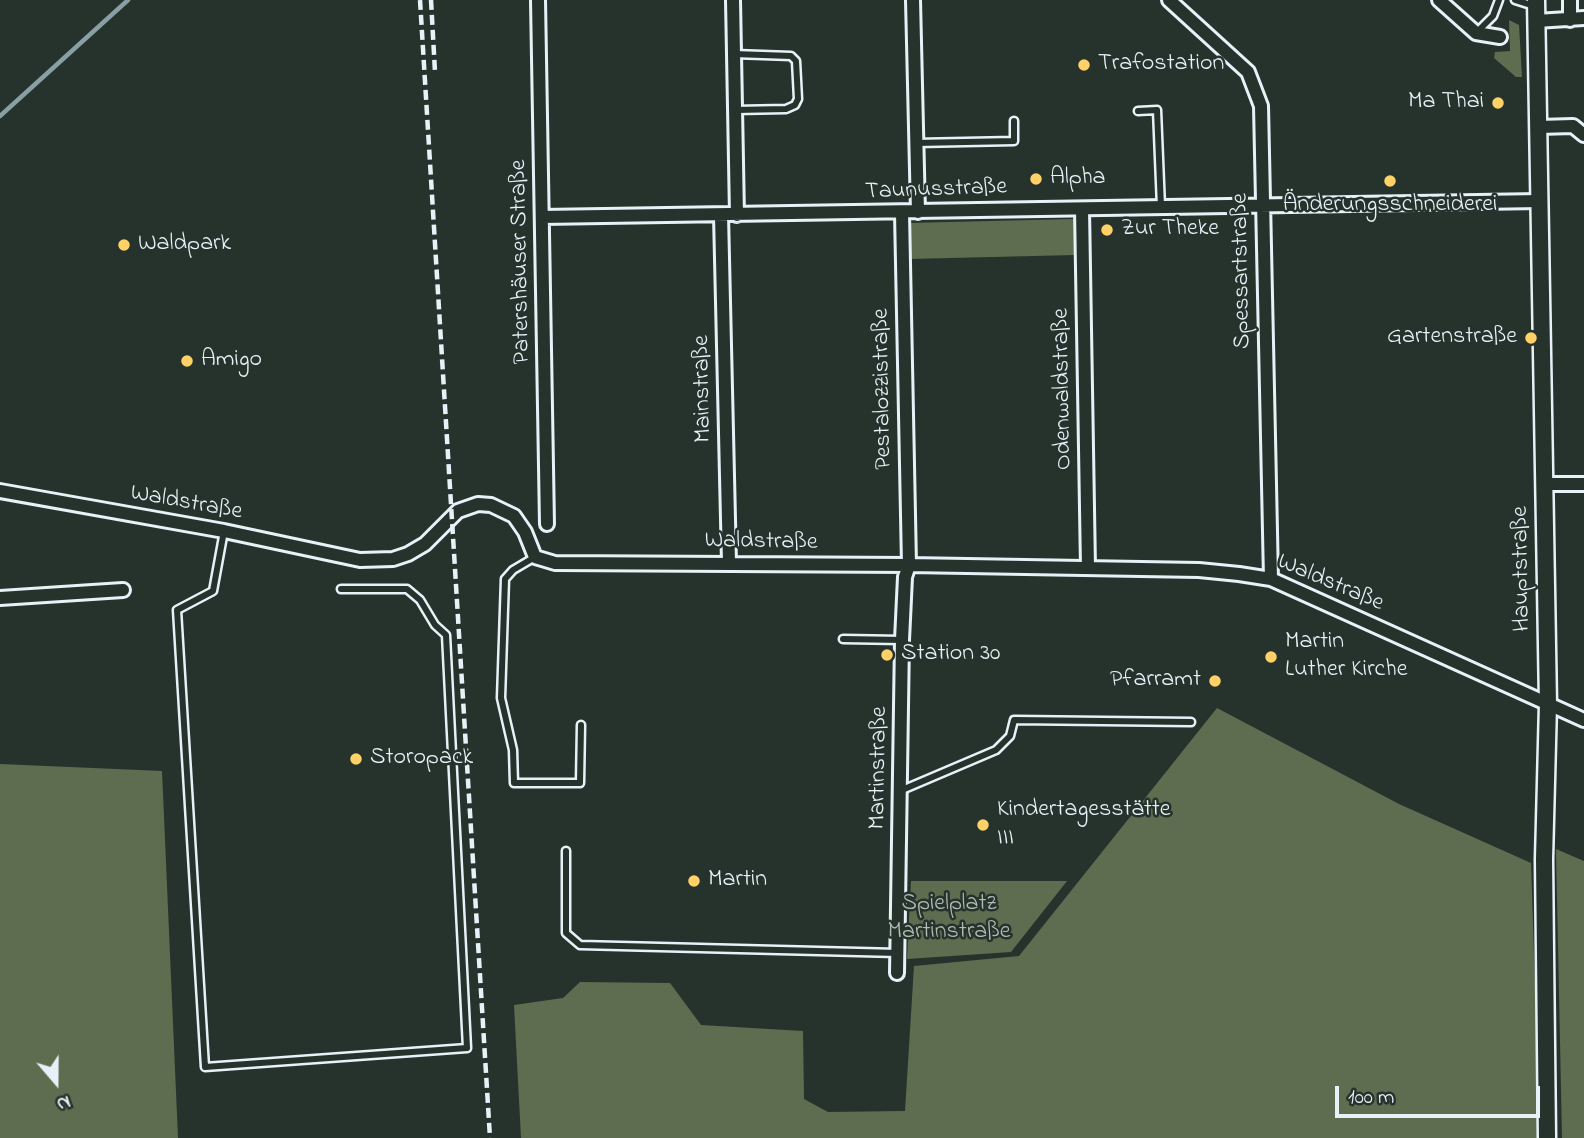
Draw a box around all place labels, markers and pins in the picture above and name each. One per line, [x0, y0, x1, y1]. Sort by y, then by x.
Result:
place label: Trafostation [1098, 51, 1224, 79]
marker: Trafostation [1076, 57, 1092, 73]
place label: Ma Thai [1408, 89, 1484, 117]
marker: Ma Thai [1490, 95, 1506, 111]
place label: Alpha [1050, 165, 1106, 193]
marker: Alpha [1028, 171, 1044, 187]
marker: Änderungsschneiderei [1382, 173, 1398, 189]
place label: Änderungsschneiderei [1283, 192, 1497, 220]
place label: Zur Theke [1121, 216, 1219, 244]
marker: Zur Theke [1099, 222, 1115, 238]
place label: Waldpark [138, 231, 231, 259]
marker: Waldpark [116, 237, 132, 253]
place label: Gartenstraße [1387, 324, 1517, 352]
marker: Gartenstraße [1523, 330, 1539, 346]
place label: Amigo [201, 347, 262, 375]
marker: Amigo [179, 353, 195, 369]
place label: Martin Luther Kirche [1285, 629, 1407, 685]
place label: Station 30 [901, 641, 1000, 669]
marker: Station 30 [879, 647, 895, 663]
marker: Martin Luther Kirche [1263, 649, 1279, 665]
place label: Pfarramt [1110, 667, 1201, 695]
marker: Pfarramt [1207, 673, 1223, 689]
place label: Storopack [370, 745, 473, 773]
marker: Storopack [348, 751, 364, 767]
place label: Kindertagesstätte III [997, 797, 1171, 853]
marker: Kindertagesstätte III [975, 817, 991, 833]
place label: Martin [708, 867, 767, 895]
marker: Martin [686, 873, 702, 889]

